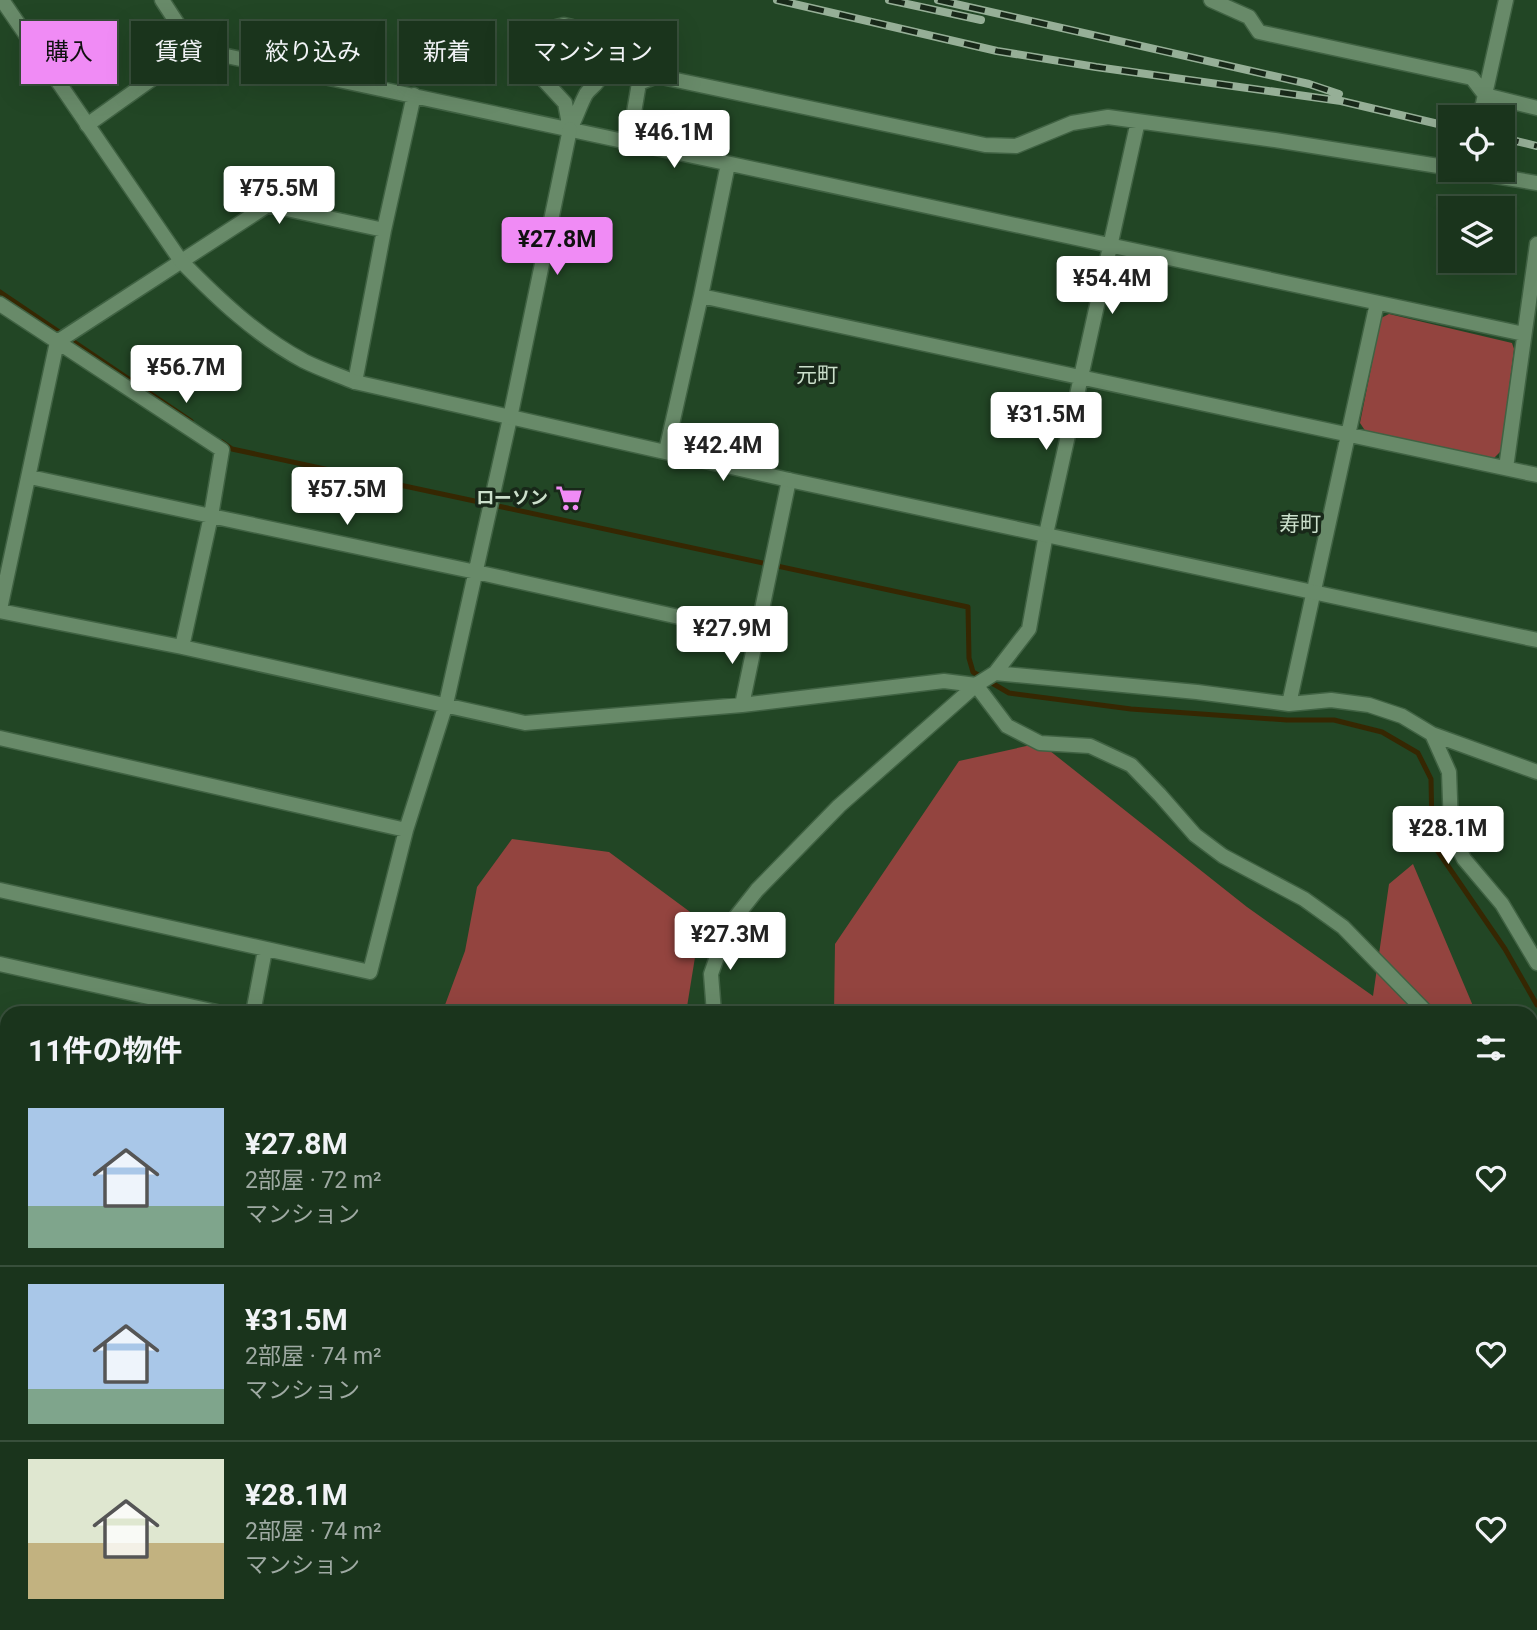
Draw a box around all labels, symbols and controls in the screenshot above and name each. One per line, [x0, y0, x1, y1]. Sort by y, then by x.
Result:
chip: 購入 [21, 21, 117, 84]
chip: 賃貸 [131, 21, 227, 84]
chip: 絞り込み [241, 21, 385, 84]
chip: 新着 [399, 21, 495, 84]
chip: マンション [509, 21, 677, 84]
map controls [1438, 105, 1515, 273]
button: locate [1438, 105, 1515, 182]
pin: ¥46.1M [617, 110, 731, 170]
text: ¥46.1M [635, 119, 713, 146]
pin: ¥75.5M [222, 166, 336, 226]
text: ¥75.5M [240, 175, 318, 202]
button: layers [1438, 196, 1515, 273]
pin: ¥27.8M [500, 218, 614, 277]
text: ¥27.8M [518, 226, 596, 253]
pin: ¥54.4M [1055, 256, 1169, 316]
text: ¥54.4M [1073, 265, 1151, 292]
pin: ¥56.7M [129, 346, 243, 405]
text: ¥56.7M [147, 354, 225, 381]
district label: 元町 [796, 363, 838, 387]
pin: ¥31.5M [989, 392, 1103, 452]
text: ¥31.5M [1007, 401, 1085, 428]
pin: ¥42.4M [666, 424, 780, 483]
text: ¥42.4M [684, 432, 762, 459]
pin: ¥57.5M [290, 468, 404, 527]
text: ¥57.5M [308, 476, 386, 503]
supermarket icon: ローソン [554, 483, 584, 513]
place label: ローソン [476, 487, 548, 508]
district label: 寿町 [1279, 512, 1321, 536]
pin: ¥27.9M [675, 606, 789, 666]
text: ¥27.9M [693, 615, 771, 642]
pin: ¥28.1M [1391, 806, 1505, 866]
text: ¥28.1M [1409, 815, 1487, 842]
pin: ¥27.3M [673, 912, 787, 972]
text: ¥27.3M [691, 921, 769, 948]
icon: filters [1472, 1029, 1510, 1067]
text: 11件の物件 [28, 1033, 182, 1068]
text: ¥27.8M [245, 1126, 348, 1161]
icon: home [84, 1136, 168, 1220]
icon: heart [1472, 1159, 1510, 1197]
text: 2部屋 · 72 m² [245, 1167, 382, 1194]
text: マンション [245, 1201, 360, 1228]
text: ¥31.5M [245, 1302, 348, 1337]
icon: home [84, 1312, 168, 1396]
icon: heart [1472, 1335, 1510, 1373]
text: 2部屋 · 74 m² [245, 1343, 382, 1370]
text: マンション [245, 1377, 360, 1404]
text: ¥28.1M [245, 1477, 348, 1512]
icon: home [84, 1487, 168, 1571]
icon: heart [1472, 1510, 1510, 1548]
text: 2部屋 · 74 m² [245, 1518, 382, 1545]
text: マンション [245, 1552, 360, 1579]

